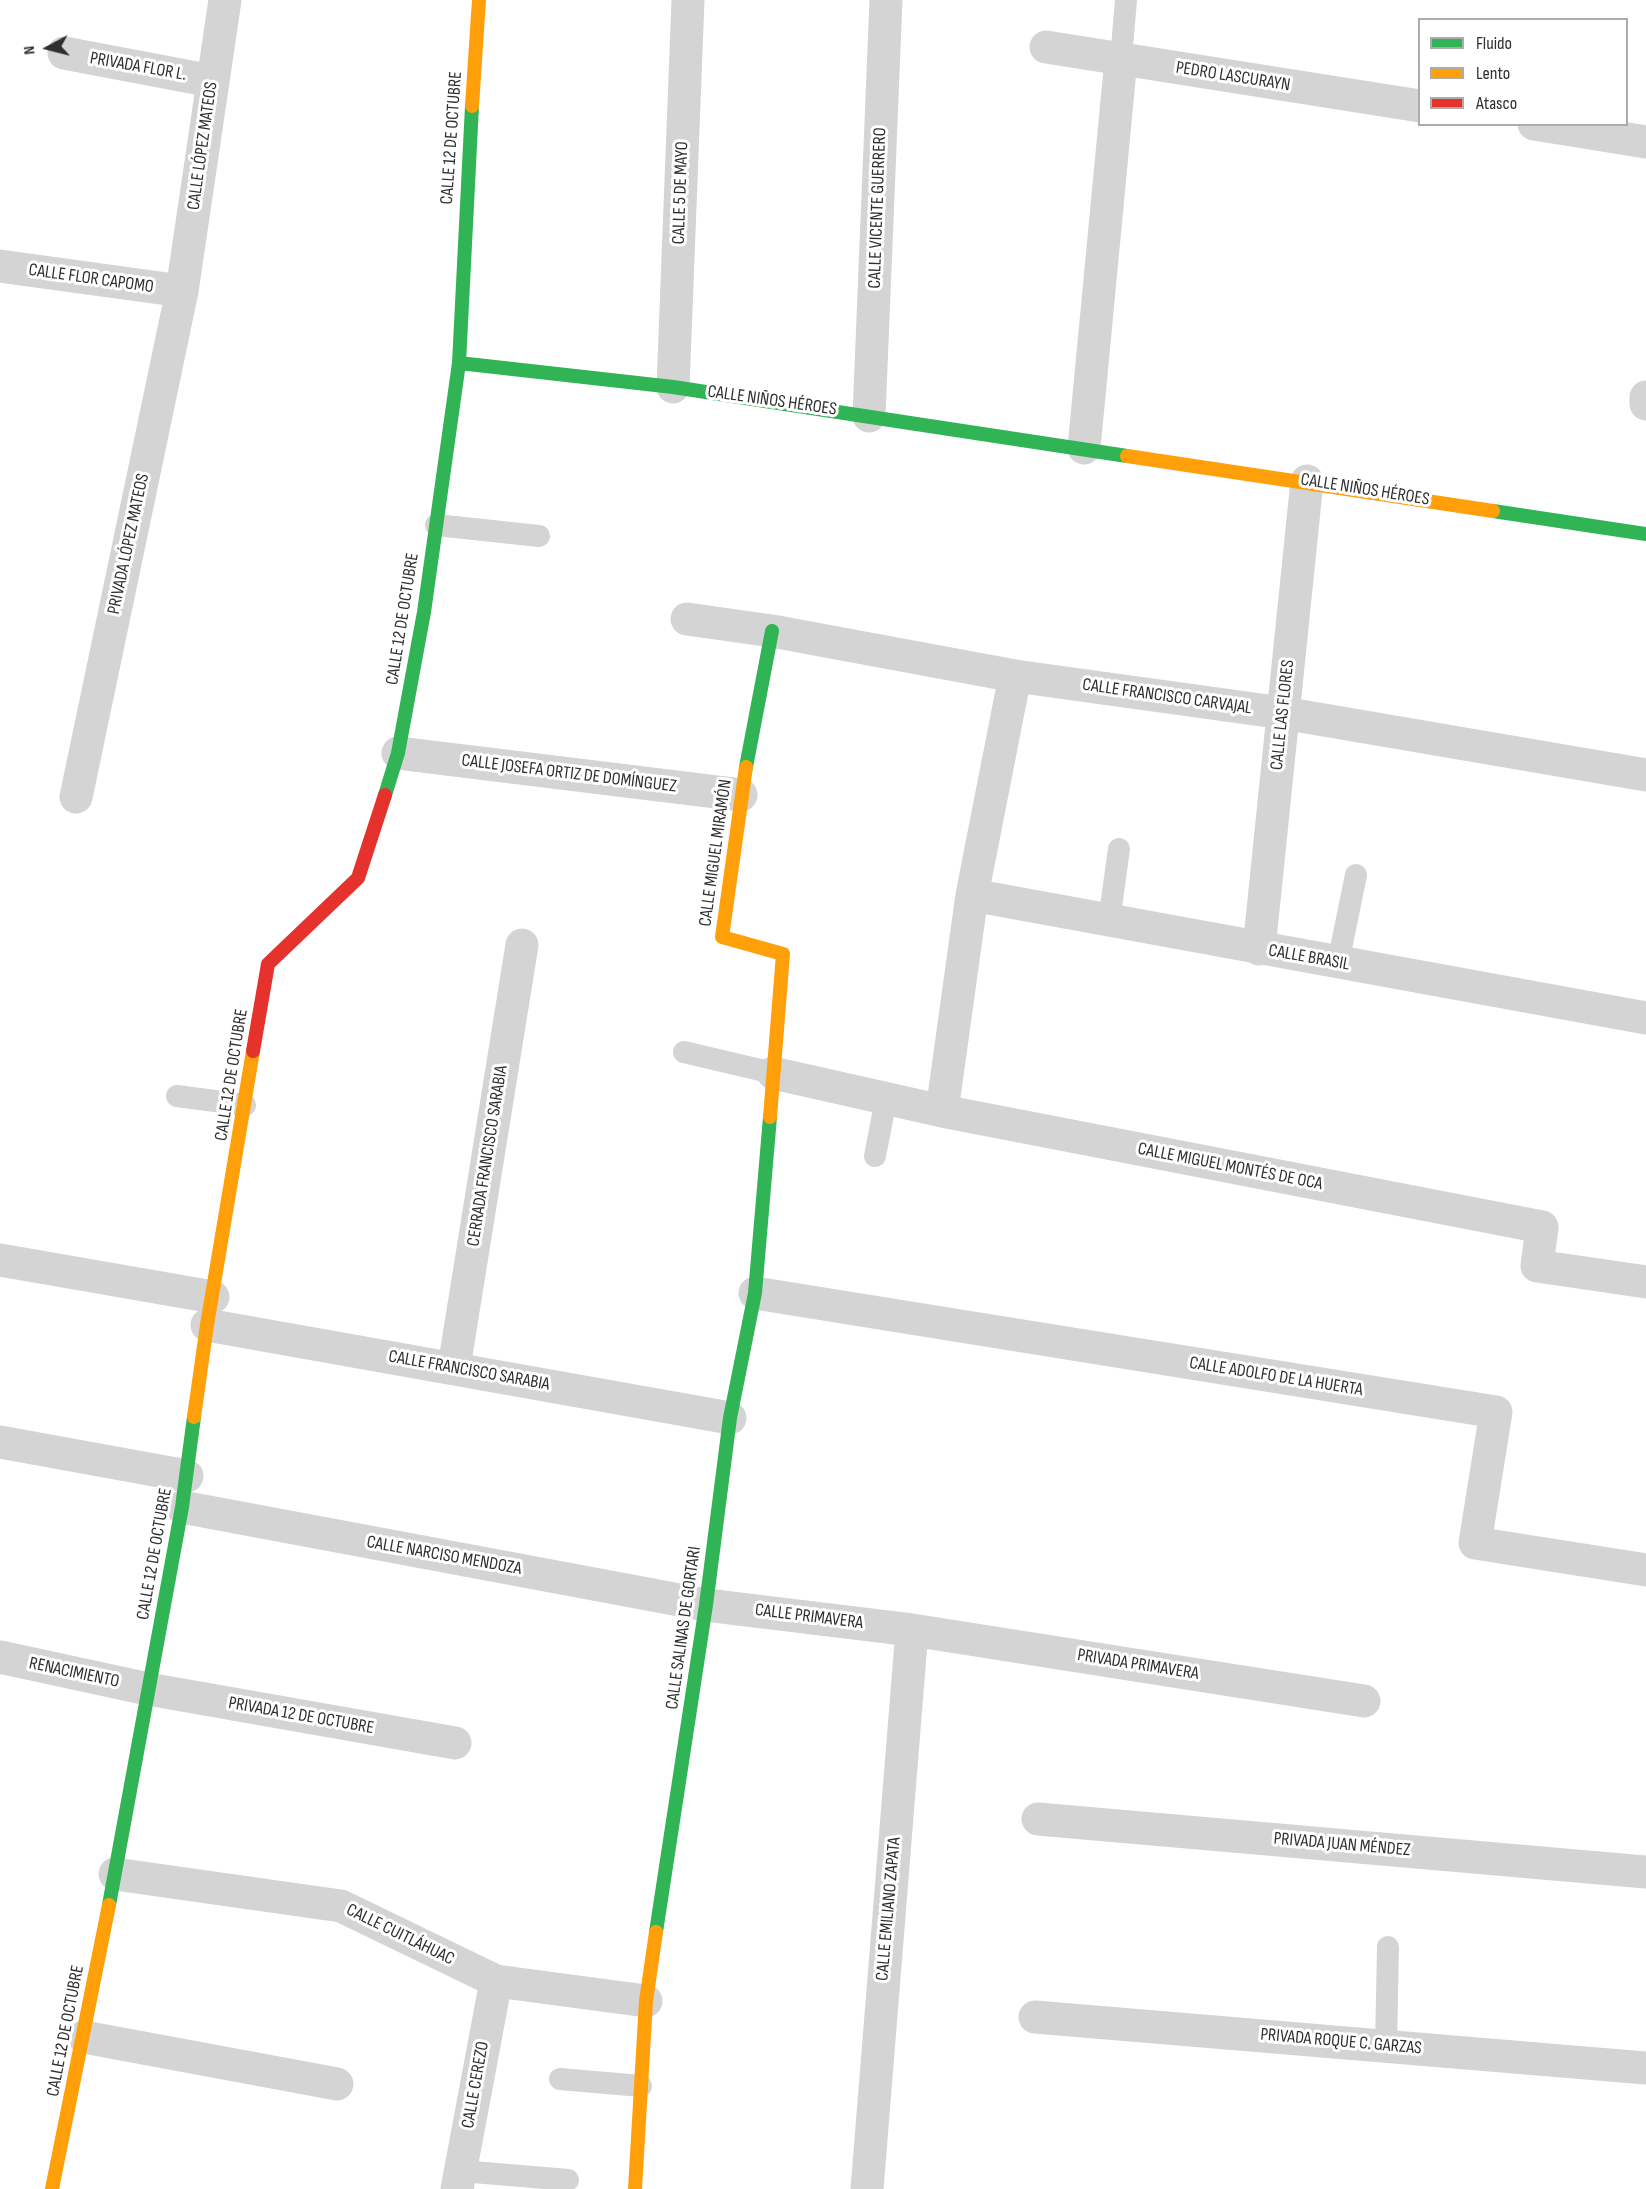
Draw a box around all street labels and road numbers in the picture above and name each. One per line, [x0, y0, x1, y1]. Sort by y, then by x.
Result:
street label: PRIVADA FLOR L. [88, 48, 188, 86]
street label: PEDRO LASCURAYN [1174, 57, 1292, 97]
street label: CALLE 12 DE OCTUBRE [437, 71, 467, 205]
street label: CALLE LÓPEZ MATEOS [183, 81, 223, 211]
street label: CALLE VICENTE GUERRERO [864, 127, 892, 289]
street label: CALLE 5 DE MAYO [668, 141, 694, 245]
street label: CALLE FLOR CAPOMO [27, 260, 155, 298]
street label: CALLE NIÑOS HÉROES [706, 381, 838, 421]
street label: CALLE NIÑOS HÉROES [1299, 469, 1431, 511]
street label: PRIVADA LÓPEZ MATEOS [104, 472, 154, 616]
street label: CALLE 12 DE OCTUBRE [382, 551, 424, 687]
street label: CALLE LAS FLORES [1266, 659, 1300, 771]
street label: CALLE FRANCISCO CARVAJAL [1081, 674, 1253, 720]
street label: CALLE JOSEFA ORTIZ DE DOMÍNGUEZ [460, 750, 678, 798]
street label: CALLE MIGUEL MIRAMÓN [695, 778, 737, 928]
street label: CALLE BRASIL [1267, 940, 1351, 976]
street label: CALLE 12 DE OCTUBRE [211, 1007, 253, 1143]
street label: CERRADA FRANCISCO SARABIA [463, 1064, 513, 1248]
street label: CALLE MIGUEL MONTÉS DE OCA [1136, 1138, 1324, 1196]
street label: CALLE FRANCISCO SARABIA [387, 1346, 551, 1396]
street label: CALLE ADOLFO DE LA HUERTA [1188, 1353, 1364, 1401]
street label: CALLE 12 DE OCTUBRE [133, 1486, 177, 1622]
street label: CALLE NARCISO MENDOZA [365, 1532, 523, 1580]
street label: CALLE SALINAS DE GORTARI [662, 1545, 706, 1711]
street label: CALLE PRIMAVERA [754, 1600, 864, 1634]
street label: PRIVADA PRIMAVERA [1076, 1645, 1200, 1685]
street label: RENACIMIENTO [27, 1653, 121, 1693]
street label: PRIVADA 12 DE OCTUBRE [227, 1693, 375, 1739]
street label: PRIVADA JUAN MÉNDEZ [1273, 1828, 1411, 1862]
street label: CALLE EMILIANO ZAPATA [872, 1836, 906, 1982]
street label: CALLE CUITLÁHUAC [343, 1900, 457, 1970]
street label: CALLE 12 DE OCTUBRE [43, 1963, 89, 2099]
street label: PRIVADA ROQUE C. GARZAS [1259, 2024, 1423, 2060]
street label: CALLE CEREZO [458, 2040, 494, 2130]

